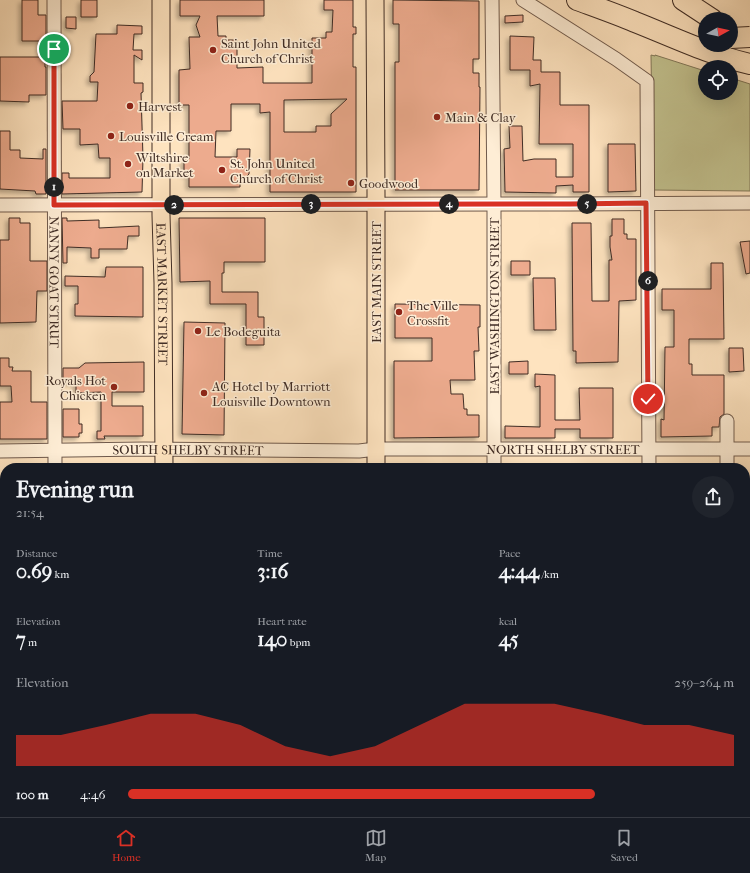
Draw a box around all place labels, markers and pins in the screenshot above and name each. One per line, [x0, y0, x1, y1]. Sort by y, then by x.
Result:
pin [37, 32, 71, 66]
place label: Saint John United Church of Christ [221, 36, 322, 66]
marker: Saint John United Church of Christ [208, 45, 218, 55]
place label: Harvest [138, 99, 182, 114]
marker: Harvest [125, 101, 135, 111]
place label: Main & Clay [445, 110, 517, 125]
marker: Main & Clay [432, 112, 442, 122]
place label: Louisville Cream [119, 129, 214, 144]
marker: Louisville Cream [106, 131, 116, 141]
place label: Wiltshire on Market [135, 150, 194, 180]
place label: St. John United Church of Christ [230, 156, 323, 186]
marker: Wiltshire on Market [123, 159, 133, 169]
marker: St. John United Church of Christ [217, 165, 227, 175]
place label: Goodwood [359, 176, 419, 191]
pin: 1 [44, 177, 64, 197]
marker: Goodwood [346, 178, 356, 188]
pin: 3 [301, 194, 321, 214]
pin: 4 [439, 194, 459, 214]
pin: 5 [577, 194, 597, 214]
pin: 2 [164, 195, 184, 215]
pin: 6 [638, 271, 658, 291]
place label: The Ville Crossfit [407, 298, 459, 328]
marker: The Ville Crossfit [394, 307, 404, 317]
place label: Le Bodeguita [206, 324, 282, 339]
marker: Le Bodeguita [193, 326, 203, 336]
place label: Royals Hot Chicken [45, 373, 106, 403]
place label: AC Hotel by Marriott Louisville Downtown [211, 379, 331, 409]
marker: Royals Hot Chicken [109, 382, 119, 392]
pin [631, 382, 665, 416]
marker: AC Hotel by Marriott Louisville Downtown [199, 388, 209, 398]

